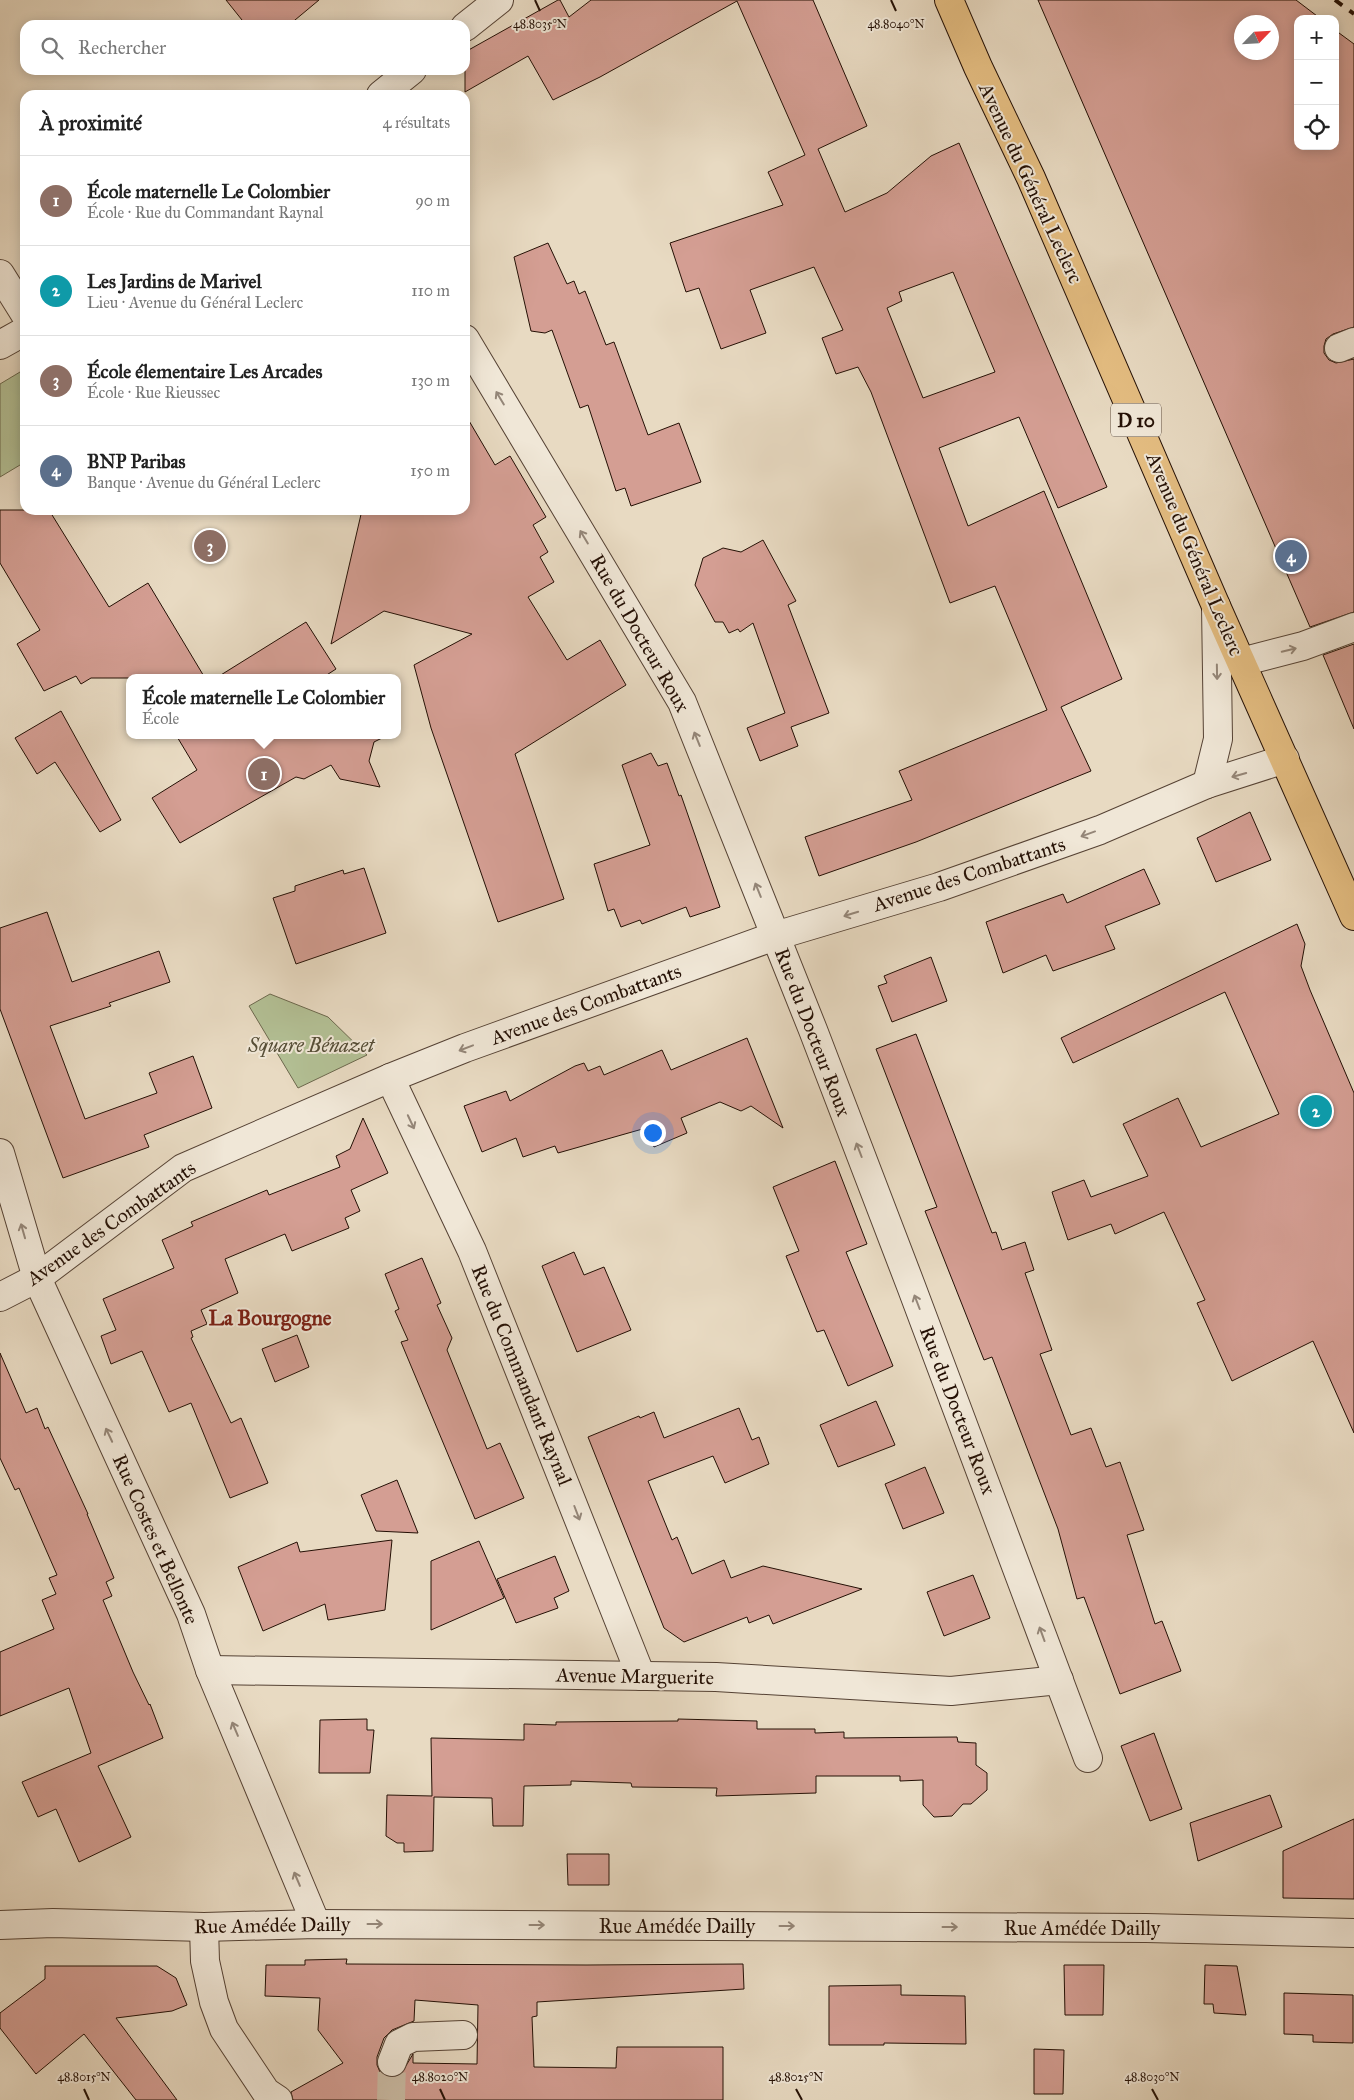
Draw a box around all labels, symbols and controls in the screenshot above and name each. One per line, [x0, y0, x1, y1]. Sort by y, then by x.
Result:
north arrow [1234, 15, 1279, 60]
map controls [1294, 15, 1339, 150]
button: + [1294, 15, 1339, 60]
text: 48.8035°N [513, 17, 567, 31]
text: 48.8040°N [867, 17, 925, 31]
search box [20, 20, 470, 75]
icon: search [38, 34, 66, 62]
text: Rechercher [78, 36, 166, 59]
button: − [1294, 60, 1339, 105]
street label: Avenue du Général Leclerc [974, 78, 1088, 287]
button: locate [1294, 105, 1339, 150]
text: À proximité [40, 110, 142, 136]
text: 4 résultats [383, 113, 450, 132]
text: École maternelle Le Colombier [87, 180, 330, 203]
text: 1 [53, 191, 59, 210]
text: 90 m [415, 191, 450, 210]
text: École · Rue du Commandant Raynal [87, 203, 323, 222]
text: Les Jardins de Marivel [87, 270, 262, 293]
text: 2 [52, 281, 60, 300]
text: 110 m [411, 281, 450, 300]
text: Lieu · Avenue du Général Leclerc [87, 293, 303, 312]
text: École élementaire Les Arcades [87, 360, 322, 383]
text: 3 [53, 371, 59, 390]
text: 130 m [411, 371, 450, 390]
text: École · Rue Rieussec [87, 383, 220, 402]
one-way arrow [495, 391, 505, 405]
road number: D 10 [1111, 404, 1161, 436]
street label: Avenue du Général Leclerc [1141, 448, 1249, 659]
text: BNP Paribas [87, 450, 186, 473]
text: 4 [52, 461, 60, 480]
text: 150 m [410, 461, 450, 480]
text: Banque · Avenue du Général Leclerc [87, 473, 321, 492]
pin: 3 [194, 527, 226, 565]
one-way arrow [578, 531, 588, 545]
pin: 4 [1275, 537, 1307, 575]
street label: Rue du Docteur Roux [585, 550, 695, 716]
one-way arrow [1280, 645, 1296, 654]
one-way arrow [1212, 664, 1222, 680]
popup [126, 674, 401, 739]
text: École maternelle Le Colombier [142, 686, 385, 709]
text: École [142, 709, 179, 728]
one-way arrow [692, 732, 701, 747]
pin: 1 [248, 755, 280, 793]
one-way arrow [1231, 771, 1247, 780]
one-way arrow [1080, 830, 1096, 840]
street label: Avenue des Combattants [869, 832, 1068, 917]
one-way arrow [752, 883, 761, 898]
one-way arrow [843, 909, 859, 919]
street label: Rue du Docteur Roux [770, 945, 856, 1120]
street label: Avenue des Combattants [487, 958, 684, 1050]
park label: Square Bénazet [247, 1033, 376, 1057]
one-way arrow [459, 1044, 474, 1053]
pin: 2 [1300, 1092, 1332, 1130]
one-way arrow [407, 1114, 416, 1129]
your location [640, 1120, 666, 1146]
one-way arrow [854, 1143, 863, 1158]
street label: Avenue des Combattants [21, 1156, 200, 1291]
one-way arrow [18, 1224, 27, 1240]
street label: Rue du Commandant Raynal [467, 1261, 578, 1489]
one-way arrow [912, 1294, 921, 1310]
district label: La Bourgogne [208, 1305, 332, 1331]
street label: Rue du Docteur Roux [915, 1323, 1001, 1498]
one-way arrow [104, 1428, 113, 1443]
street label: Rue Costes et Bellonte [108, 1450, 204, 1628]
one-way arrow [573, 1505, 582, 1520]
one-way arrow [1037, 1627, 1046, 1642]
street label: Avenue Marguerite [555, 1663, 714, 1690]
one-way arrow [229, 1722, 239, 1737]
one-way arrow [292, 1872, 302, 1887]
street label: Rue Amédée Dailly [194, 1912, 351, 1938]
street label: Rue Amédée Dailly [599, 1914, 756, 1938]
street label: Rue Amédée Dailly [1004, 1916, 1161, 1940]
one-way arrow [366, 1919, 383, 1929]
one-way arrow [529, 1920, 545, 1930]
one-way arrow [779, 1921, 795, 1931]
one-way arrow [942, 1922, 958, 1932]
text: 48.8015°N [57, 2070, 111, 2084]
text: 48.8020°N [412, 2070, 468, 2084]
text: 48.8025°N [769, 2070, 823, 2084]
text: 48.8030°N [1124, 2070, 1180, 2084]

